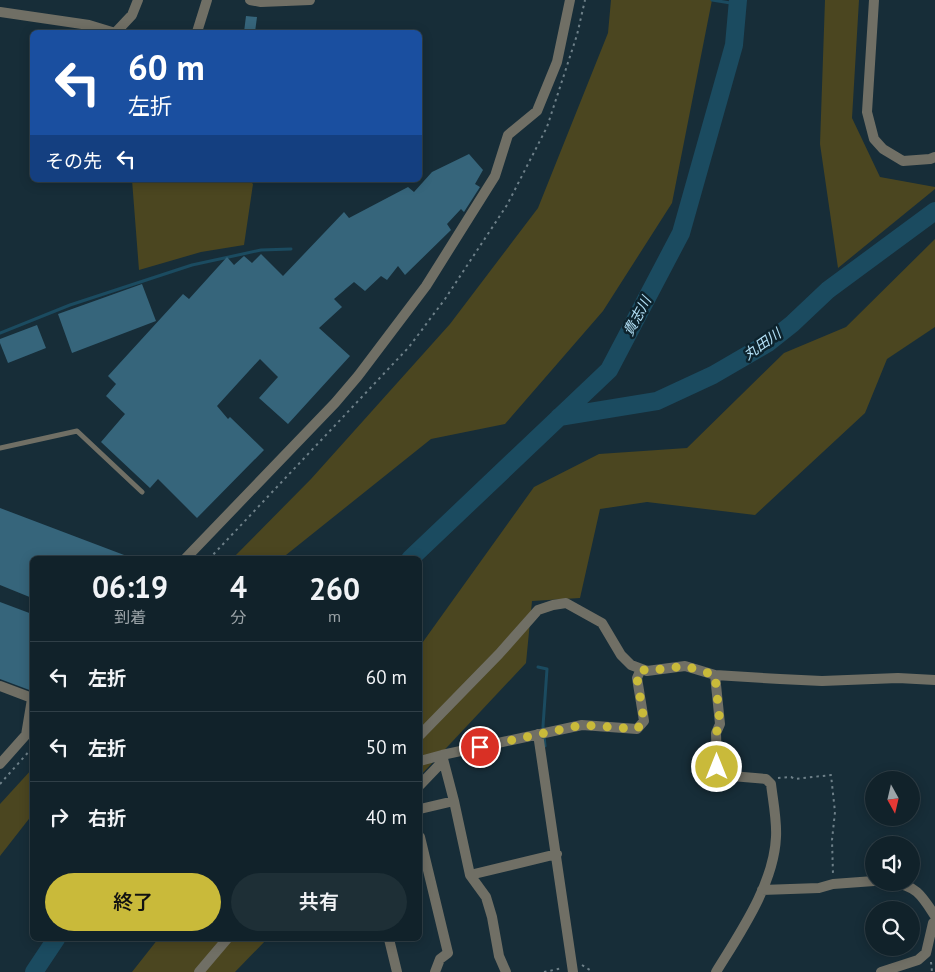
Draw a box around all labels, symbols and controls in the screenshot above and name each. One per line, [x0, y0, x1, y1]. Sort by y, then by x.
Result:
text: 60 m [128, 44, 205, 90]
icon: left [45, 50, 110, 115]
text: 左折 [128, 92, 172, 120]
icon: left [112, 145, 140, 173]
text: その先 [45, 149, 102, 173]
water label: 貴志川 [619, 291, 656, 339]
water label: 丸田川 [740, 323, 786, 363]
text: 06:19 [92, 567, 168, 606]
text: 4 [230, 567, 247, 606]
text: 260 [309, 569, 360, 608]
text: m [328, 606, 341, 626]
text: 到着 [114, 607, 146, 627]
text: 分 [231, 607, 247, 627]
icon: left [45, 663, 73, 691]
text: 60 m [366, 665, 407, 689]
text: 左折 [88, 666, 126, 690]
pin [459, 726, 501, 768]
icon: left [45, 733, 73, 761]
icon: arrive [466, 733, 494, 761]
text: 50 m [366, 735, 407, 759]
text: 左折 [88, 736, 126, 760]
position arrow [690, 740, 742, 792]
north arrow [865, 771, 920, 826]
map controls [865, 771, 920, 956]
icon: right [45, 803, 73, 831]
text: 40 m [366, 805, 407, 829]
text: 右折 [88, 806, 126, 830]
button: sound [865, 836, 920, 891]
button: 終了 [45, 873, 221, 931]
button: 共有 [231, 873, 407, 931]
button: search [865, 901, 920, 956]

